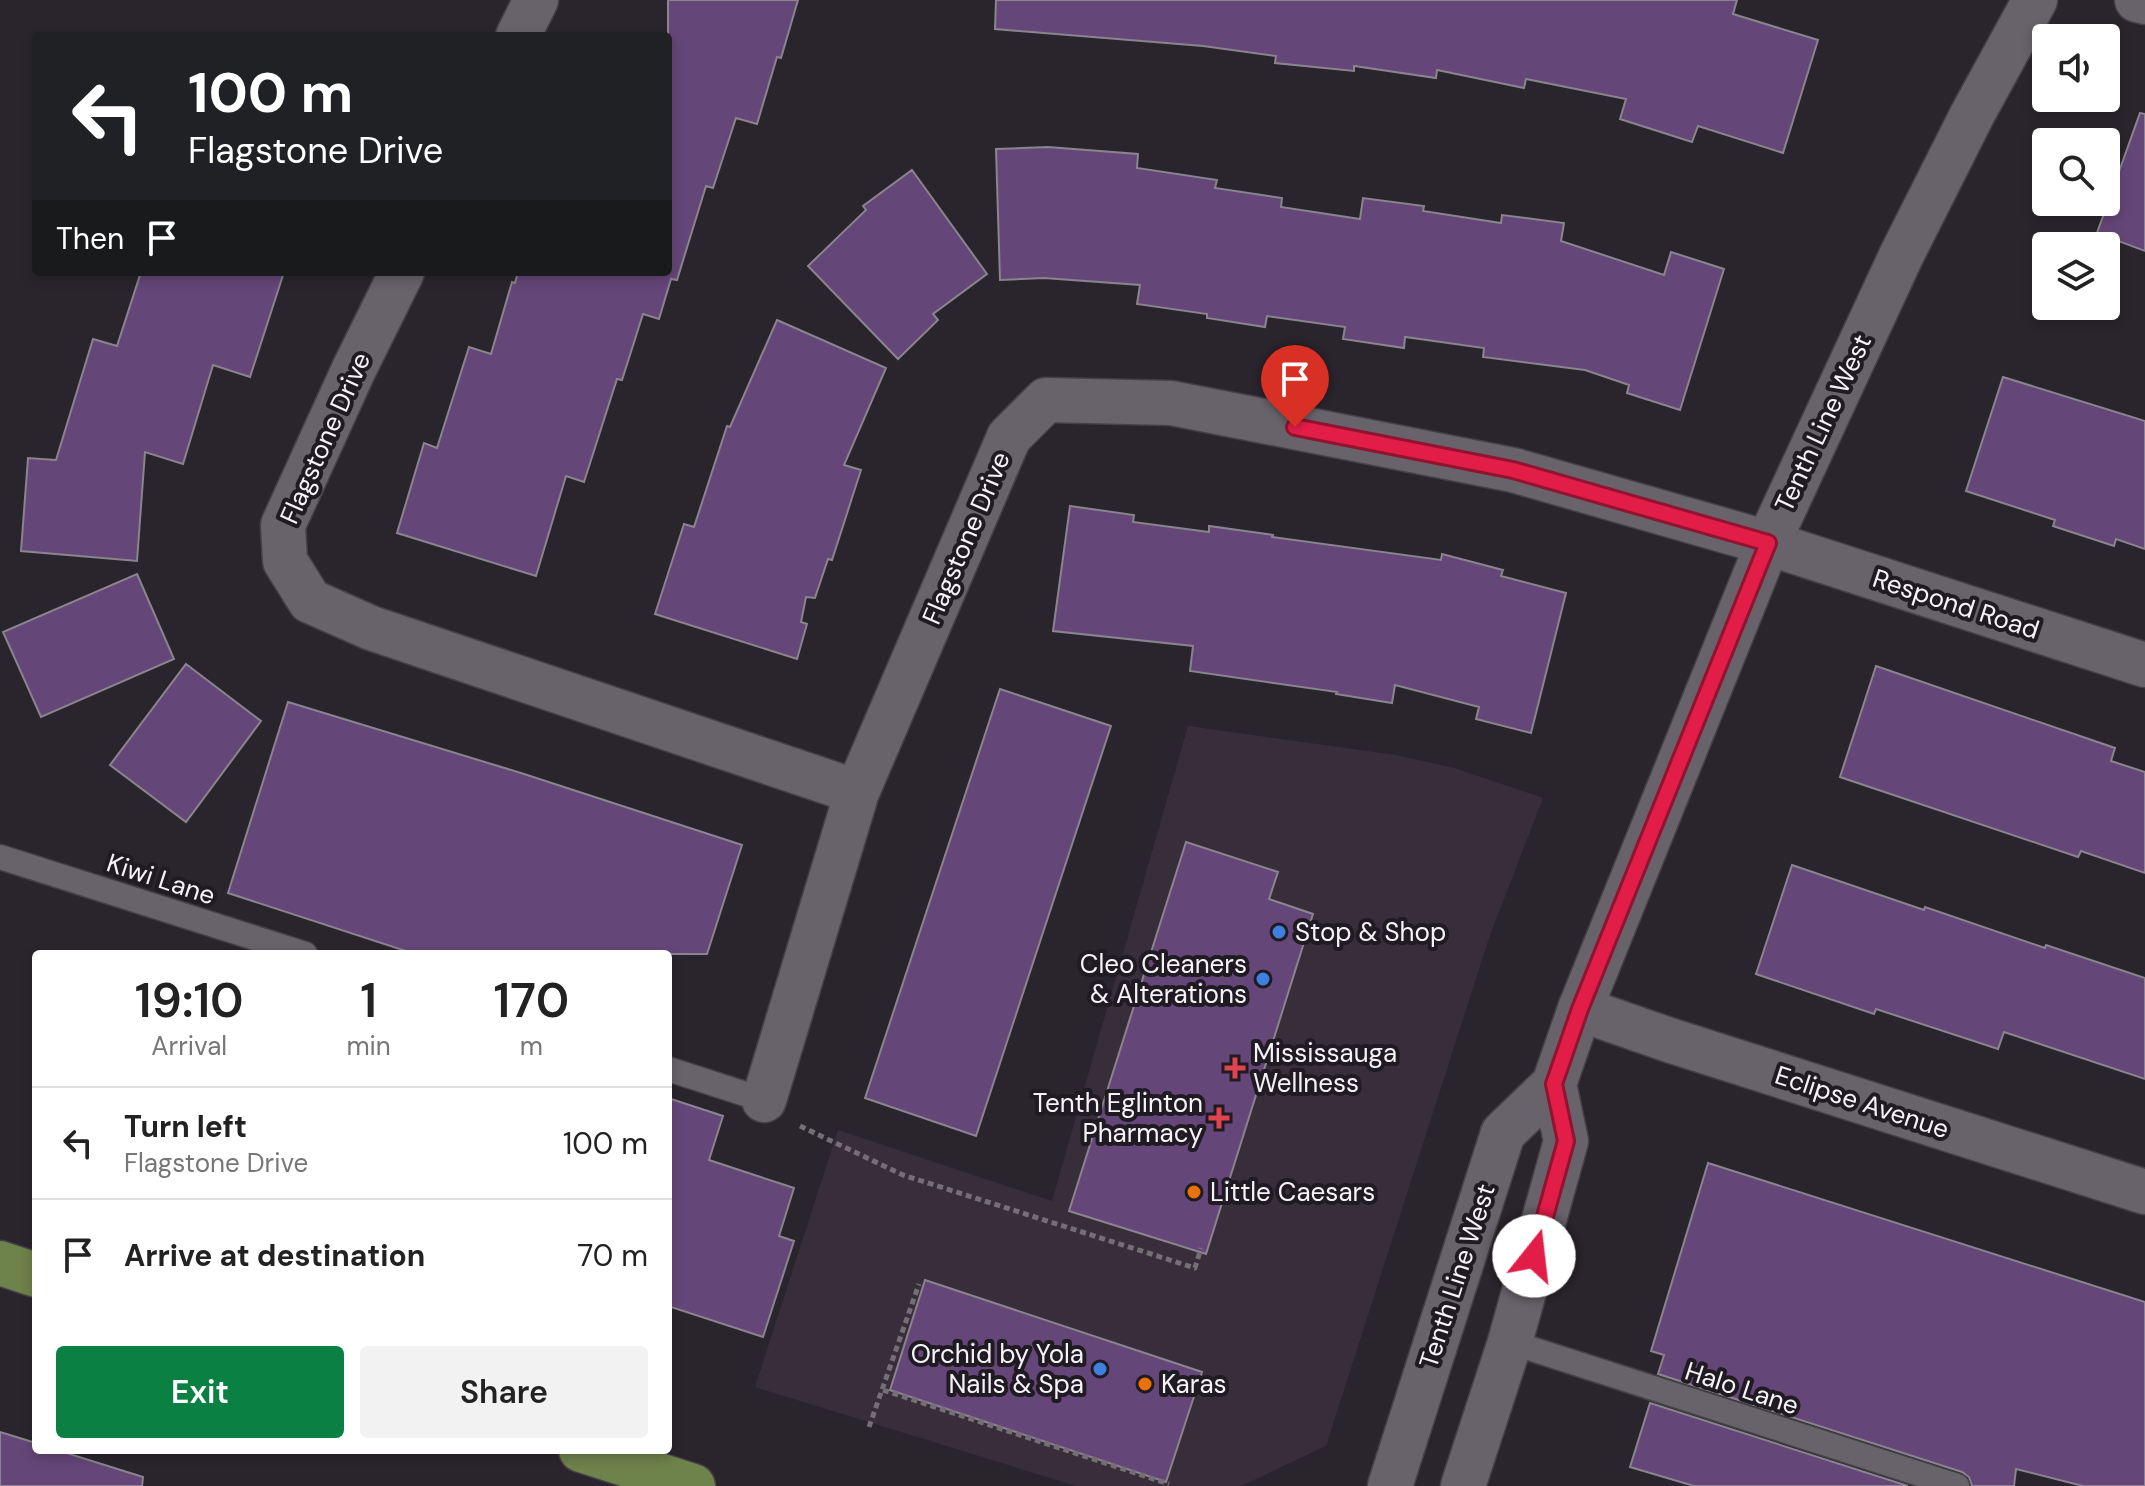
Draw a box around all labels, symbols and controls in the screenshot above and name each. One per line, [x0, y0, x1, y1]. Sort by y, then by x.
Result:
map controls [2032, 24, 2120, 320]
button: sound [2032, 24, 2120, 112]
text: 100 m [188, 56, 353, 129]
icon: left [56, 64, 160, 168]
text: Flagstone Drive [188, 127, 443, 174]
button: search [2032, 128, 2120, 216]
icon: arrive [140, 216, 184, 260]
text: Then [56, 219, 124, 258]
button: layers [2032, 232, 2120, 320]
street label: Tenth Line West [1767, 329, 1879, 517]
pin [1261, 345, 1329, 427]
street label: Flagstone Drive [272, 347, 378, 529]
icon: arrive [1273, 357, 1317, 401]
street label: Flagstone Drive [914, 447, 1018, 629]
street label: Respond Road [1869, 561, 2043, 647]
street label: Kiwi Lane [103, 846, 219, 912]
place label: Stop & Shop [1295, 915, 1446, 949]
marker: Stop & Shop [1270, 923, 1288, 941]
place label: Cleo Cleaners & Alterations [1080, 947, 1247, 1011]
text: 19:10 [135, 969, 244, 1032]
text: 1 [360, 969, 377, 1032]
text: 170 [494, 969, 569, 1032]
marker: Cleo Cleaners & Alterations [1254, 970, 1272, 988]
text: Arrival [151, 1029, 227, 1063]
text: min [346, 1029, 391, 1063]
text: m [520, 1029, 543, 1063]
place label: Mississauga Wellness [1253, 1036, 1397, 1100]
marker: Mississauga Wellness [1224, 1057, 1246, 1079]
street label: Eclipse Avenue [1771, 1058, 1953, 1146]
place label: Tenth Eglinton Pharmacy [1033, 1086, 1203, 1150]
text: Turn left [124, 1107, 247, 1146]
marker: Tenth Eglinton Pharmacy [1210, 1109, 1228, 1127]
icon: left [56, 1121, 100, 1165]
text: 100 m [563, 1124, 648, 1163]
text: Flagstone Drive [124, 1146, 308, 1180]
place label: Little Caesars [1210, 1175, 1375, 1209]
street label: Tenth Line West [1411, 1180, 1503, 1372]
marker: Little Caesars [1185, 1183, 1203, 1201]
position arrow [1492, 1214, 1576, 1298]
icon: arrive [56, 1233, 100, 1277]
text: Arrive at destination [124, 1236, 425, 1275]
text: 70 m [577, 1236, 648, 1275]
place label: Orchid by Yola Nails & Spa [911, 1337, 1084, 1401]
button: Exit [56, 1346, 344, 1438]
button: Share [360, 1346, 648, 1438]
street label: Halo Lane [1681, 1354, 1803, 1422]
marker: Orchid by Yola Nails & Spa [1091, 1360, 1109, 1378]
place label: Karas [1161, 1367, 1227, 1401]
marker: Karas [1136, 1375, 1154, 1393]

